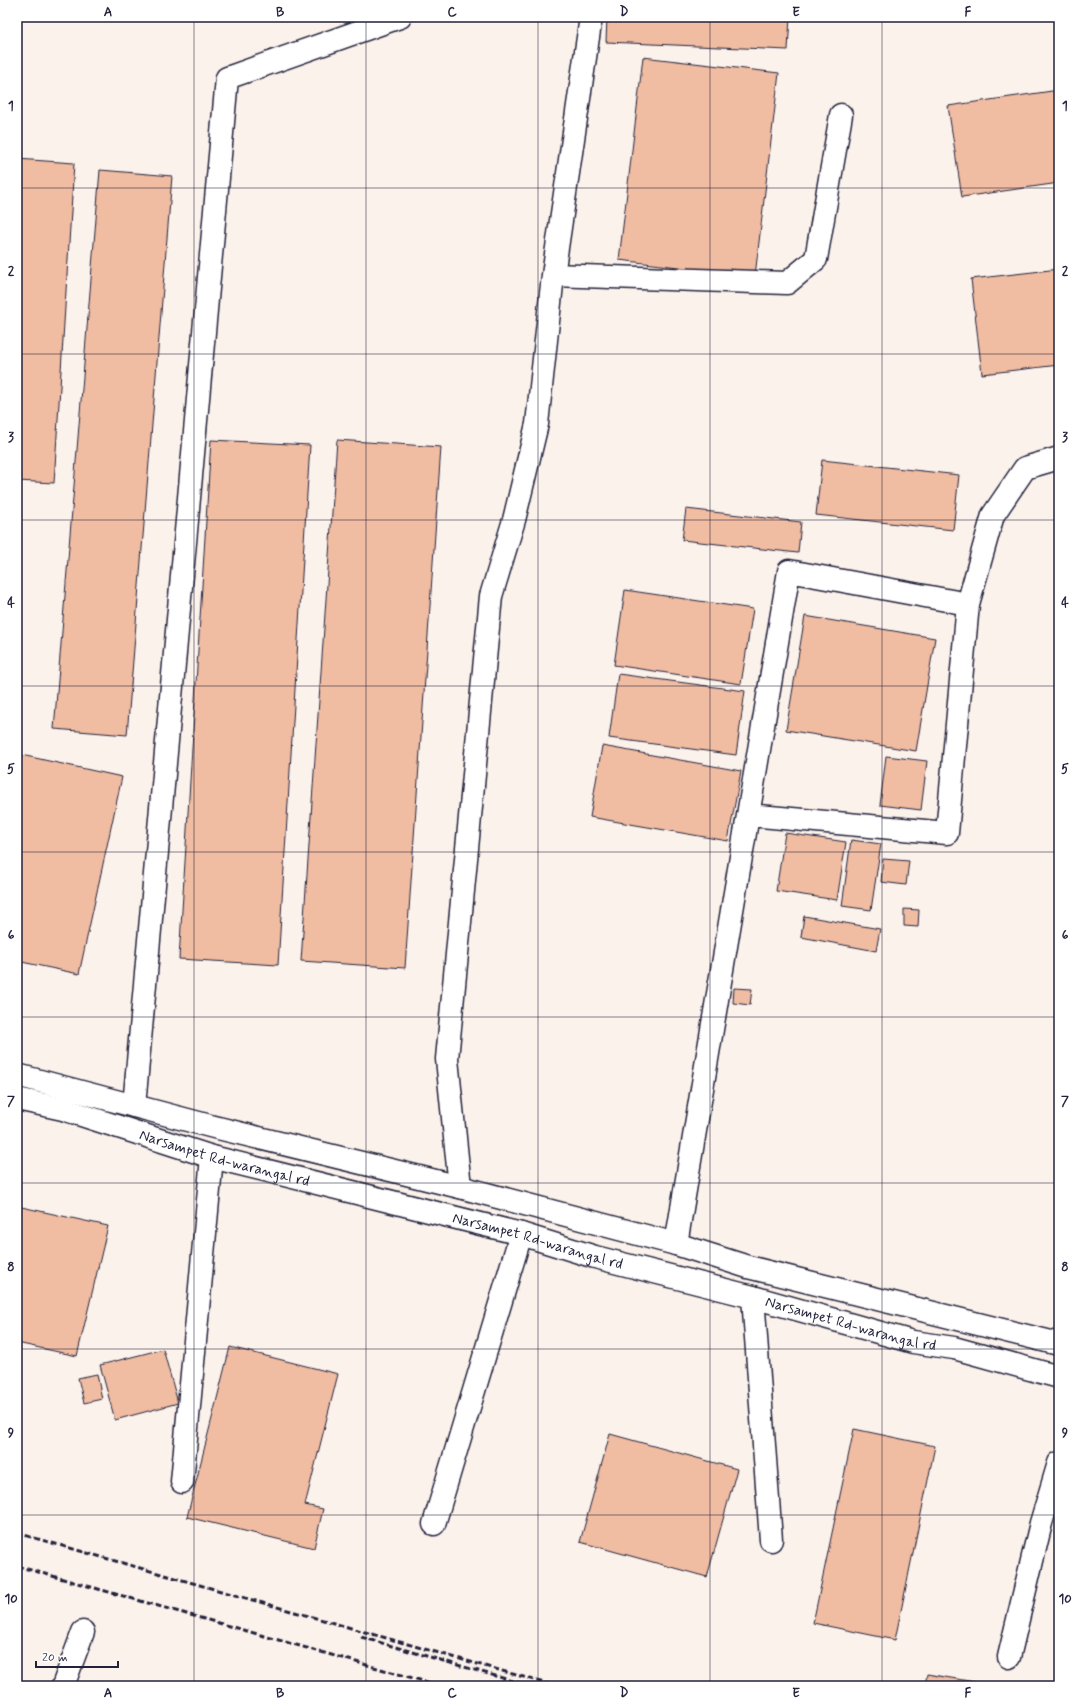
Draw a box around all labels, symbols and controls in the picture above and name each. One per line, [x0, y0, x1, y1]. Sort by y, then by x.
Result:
text: A [104, 4, 112, 21]
text: B [276, 4, 285, 21]
text: C [447, 4, 457, 21]
text: D [620, 4, 629, 21]
text: E [792, 4, 800, 21]
text: F [965, 4, 972, 21]
text: 1 [8, 98, 14, 115]
text: 1 [1062, 98, 1068, 115]
text: 2 [8, 263, 15, 280]
text: 2 [1062, 263, 1069, 280]
text: 3 [8, 429, 14, 446]
text: 3 [1062, 429, 1068, 446]
text: 4 [7, 595, 15, 612]
text: 4 [1061, 595, 1069, 612]
text: 5 [7, 761, 15, 778]
text: 5 [1061, 761, 1069, 778]
text: 6 [8, 927, 15, 944]
text: 6 [1062, 927, 1069, 944]
text: 7 [7, 1093, 15, 1110]
text: 7 [1061, 1093, 1069, 1110]
street label: Narsampet Rd-warangal rd [137, 1125, 312, 1192]
street label: Narsampet Rd-warangal rd [450, 1208, 625, 1275]
text: 8 [7, 1259, 15, 1276]
text: 8 [1061, 1259, 1069, 1276]
street label: Narsampet Rd-warangal rd [763, 1292, 938, 1356]
text: 9 [8, 1425, 15, 1442]
text: 9 [1062, 1425, 1069, 1442]
text: 10 [4, 1591, 18, 1608]
text: 10 [1058, 1591, 1072, 1608]
scale bar [36, 1643, 118, 1669]
text: 20 m [42, 1650, 68, 1666]
text: A [104, 1685, 112, 1702]
text: B [276, 1685, 285, 1702]
text: C [447, 1685, 457, 1702]
text: D [620, 1685, 629, 1702]
text: E [792, 1685, 800, 1702]
text: F [965, 1685, 972, 1702]

